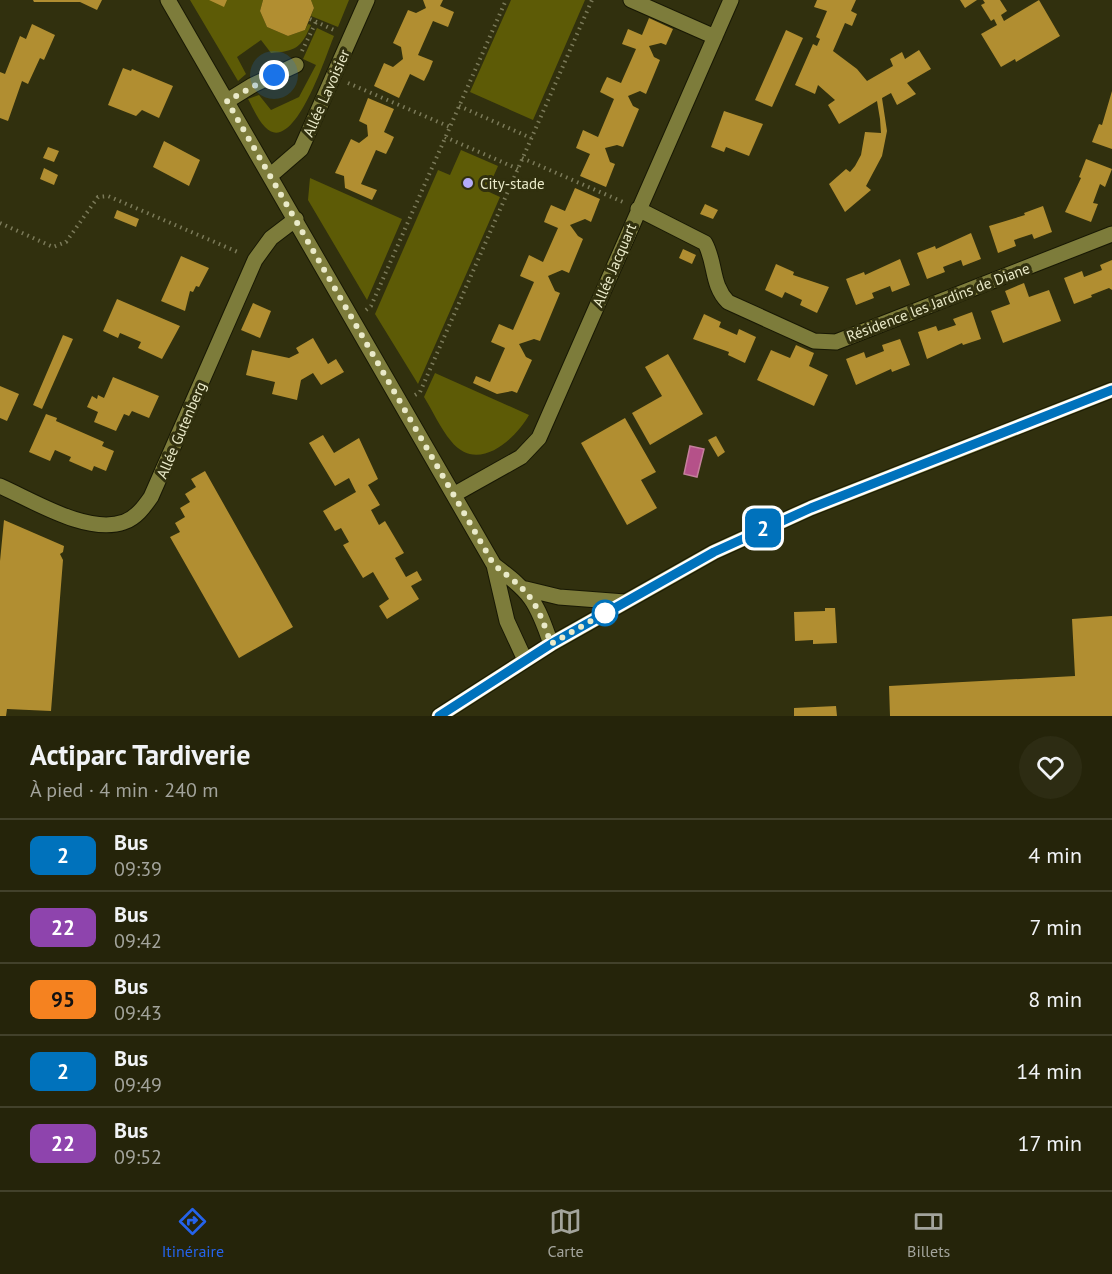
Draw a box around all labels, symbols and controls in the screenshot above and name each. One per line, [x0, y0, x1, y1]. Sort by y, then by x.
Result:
street label: Allée Lavoisier [298, 46, 354, 140]
your location [259, 60, 289, 90]
place label: City-stade [480, 174, 545, 193]
marker: City-stade [461, 176, 475, 190]
street label: Allée Jacquart [588, 220, 640, 310]
street label: Résidence les Jardins de Diane [844, 258, 1032, 346]
street label: Allée Gutenberg [152, 379, 210, 481]
line badge: 2 [744, 508, 783, 548]
text: 2 [757, 515, 769, 542]
unlabelled marker [592, 600, 618, 626]
text: Actiparc Tardiverie [30, 736, 250, 773]
button: heart [1019, 736, 1082, 799]
text: À pied · 4 min · 240 m [30, 777, 218, 803]
text: Bus [114, 828, 148, 856]
text: 4 min [1028, 841, 1082, 869]
text: 2 [57, 842, 69, 869]
text: 09:39 [114, 856, 162, 882]
text: Bus [114, 900, 148, 928]
text: 7 min [1030, 913, 1082, 941]
text: 22 [51, 914, 75, 941]
text: 09:42 [114, 928, 162, 954]
text: Bus [114, 972, 148, 1000]
text: 8 min [1028, 985, 1082, 1013]
text: 95 [51, 986, 75, 1013]
text: 09:43 [114, 1000, 162, 1026]
text: Bus [114, 1044, 148, 1072]
text: 14 min [1016, 1057, 1082, 1085]
text: 2 [57, 1058, 69, 1085]
text: 09:49 [114, 1072, 162, 1098]
text: Bus [114, 1116, 148, 1144]
text: 17 min [1018, 1129, 1082, 1157]
text: 22 [51, 1130, 75, 1157]
text: 09:52 [114, 1144, 162, 1170]
tab: Itinéraire [162, 1205, 224, 1261]
tab: Carte [548, 1205, 584, 1261]
tab: Billets [907, 1205, 950, 1261]

